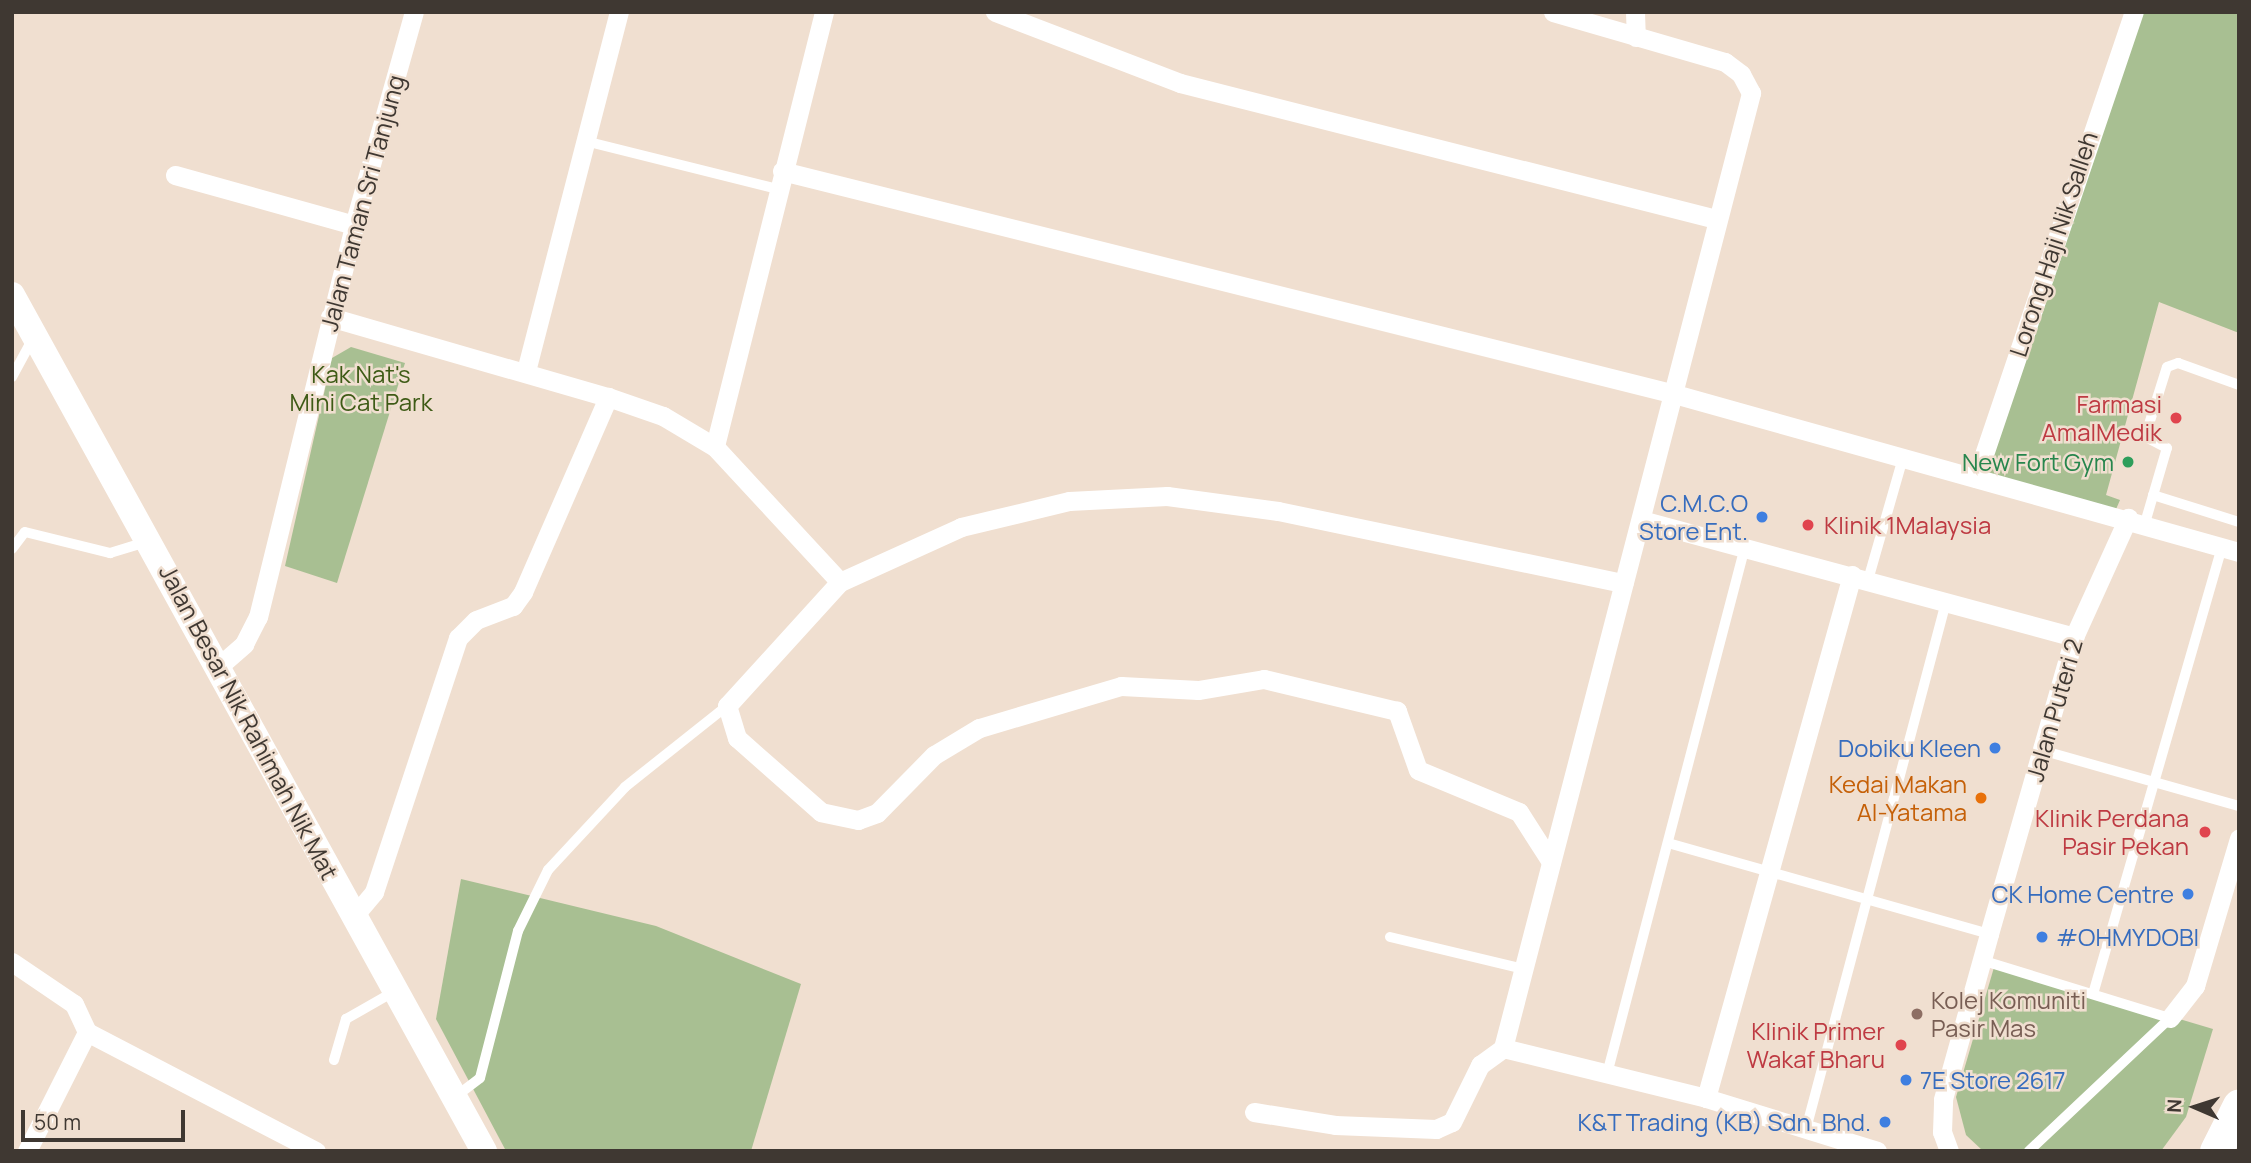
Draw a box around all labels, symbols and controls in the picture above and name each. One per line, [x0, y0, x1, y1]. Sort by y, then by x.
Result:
street label: Jalan Taman Sri Tanjung [314, 72, 410, 334]
street label: Lorong Haji Nik Salleh [2003, 128, 2103, 360]
park label: Kak Nat's Mini Cat Park [289, 360, 433, 416]
place label: Farmasi AmalMedik [2042, 390, 2162, 446]
marker: Farmasi AmalMedik [2168, 410, 2184, 426]
place label: New Fort Gym [1962, 448, 2114, 476]
marker: New Fort Gym [2120, 454, 2136, 470]
place label: C.M.C.O Store Ent. [1639, 489, 1748, 545]
marker: C.M.C.O Store Ent. [1754, 509, 1770, 525]
place label: Klinik 1Malaysia [1824, 511, 1991, 539]
marker: Klinik 1Malaysia [1798, 515, 1818, 535]
street label: Jalan Besar Nik Rahimah Nik Mat [154, 560, 344, 884]
street label: Jalan Puteri 2 [2020, 635, 2088, 785]
place label: Dobiku Kleen [1838, 734, 1981, 762]
marker: Dobiku Kleen [1987, 740, 2003, 756]
place label: Kedai Makan Al-Yatama [1829, 770, 1967, 826]
marker: Kedai Makan Al-Yatama [1973, 790, 1989, 806]
place label: Klinik Perdana Pasir Pekan [2035, 804, 2189, 860]
marker: Klinik Perdana Pasir Pekan [2195, 822, 2215, 842]
place label: CK Home Centre [1991, 880, 2174, 908]
marker: CK Home Centre [2180, 886, 2196, 902]
place label: #OHMYDOBI [2056, 923, 2199, 951]
marker: #OHMYDOBI [2034, 929, 2050, 945]
place label: Kolej Komuniti Pasir Mas [1931, 986, 2086, 1042]
marker: Kolej Komuniti Pasir Mas [1909, 1006, 1925, 1022]
place label: Klinik Primer Wakaf Bharu [1747, 1017, 1885, 1073]
marker: Klinik Primer Wakaf Bharu [1891, 1035, 1911, 1055]
place label: 7E Store 2617 [1920, 1066, 2066, 1094]
marker: 7E Store 2617 [1898, 1072, 1914, 1088]
north arrow [2160, 1072, 2230, 1142]
scale bar [24, 1096, 189, 1140]
text: N [2161, 1098, 2187, 1113]
text: 50 m [34, 1108, 81, 1136]
place label: K&T Trading (KB) Sdn. Bhd. [1577, 1108, 1871, 1136]
marker: K&T Trading (KB) Sdn. Bhd. [1877, 1114, 1893, 1130]

